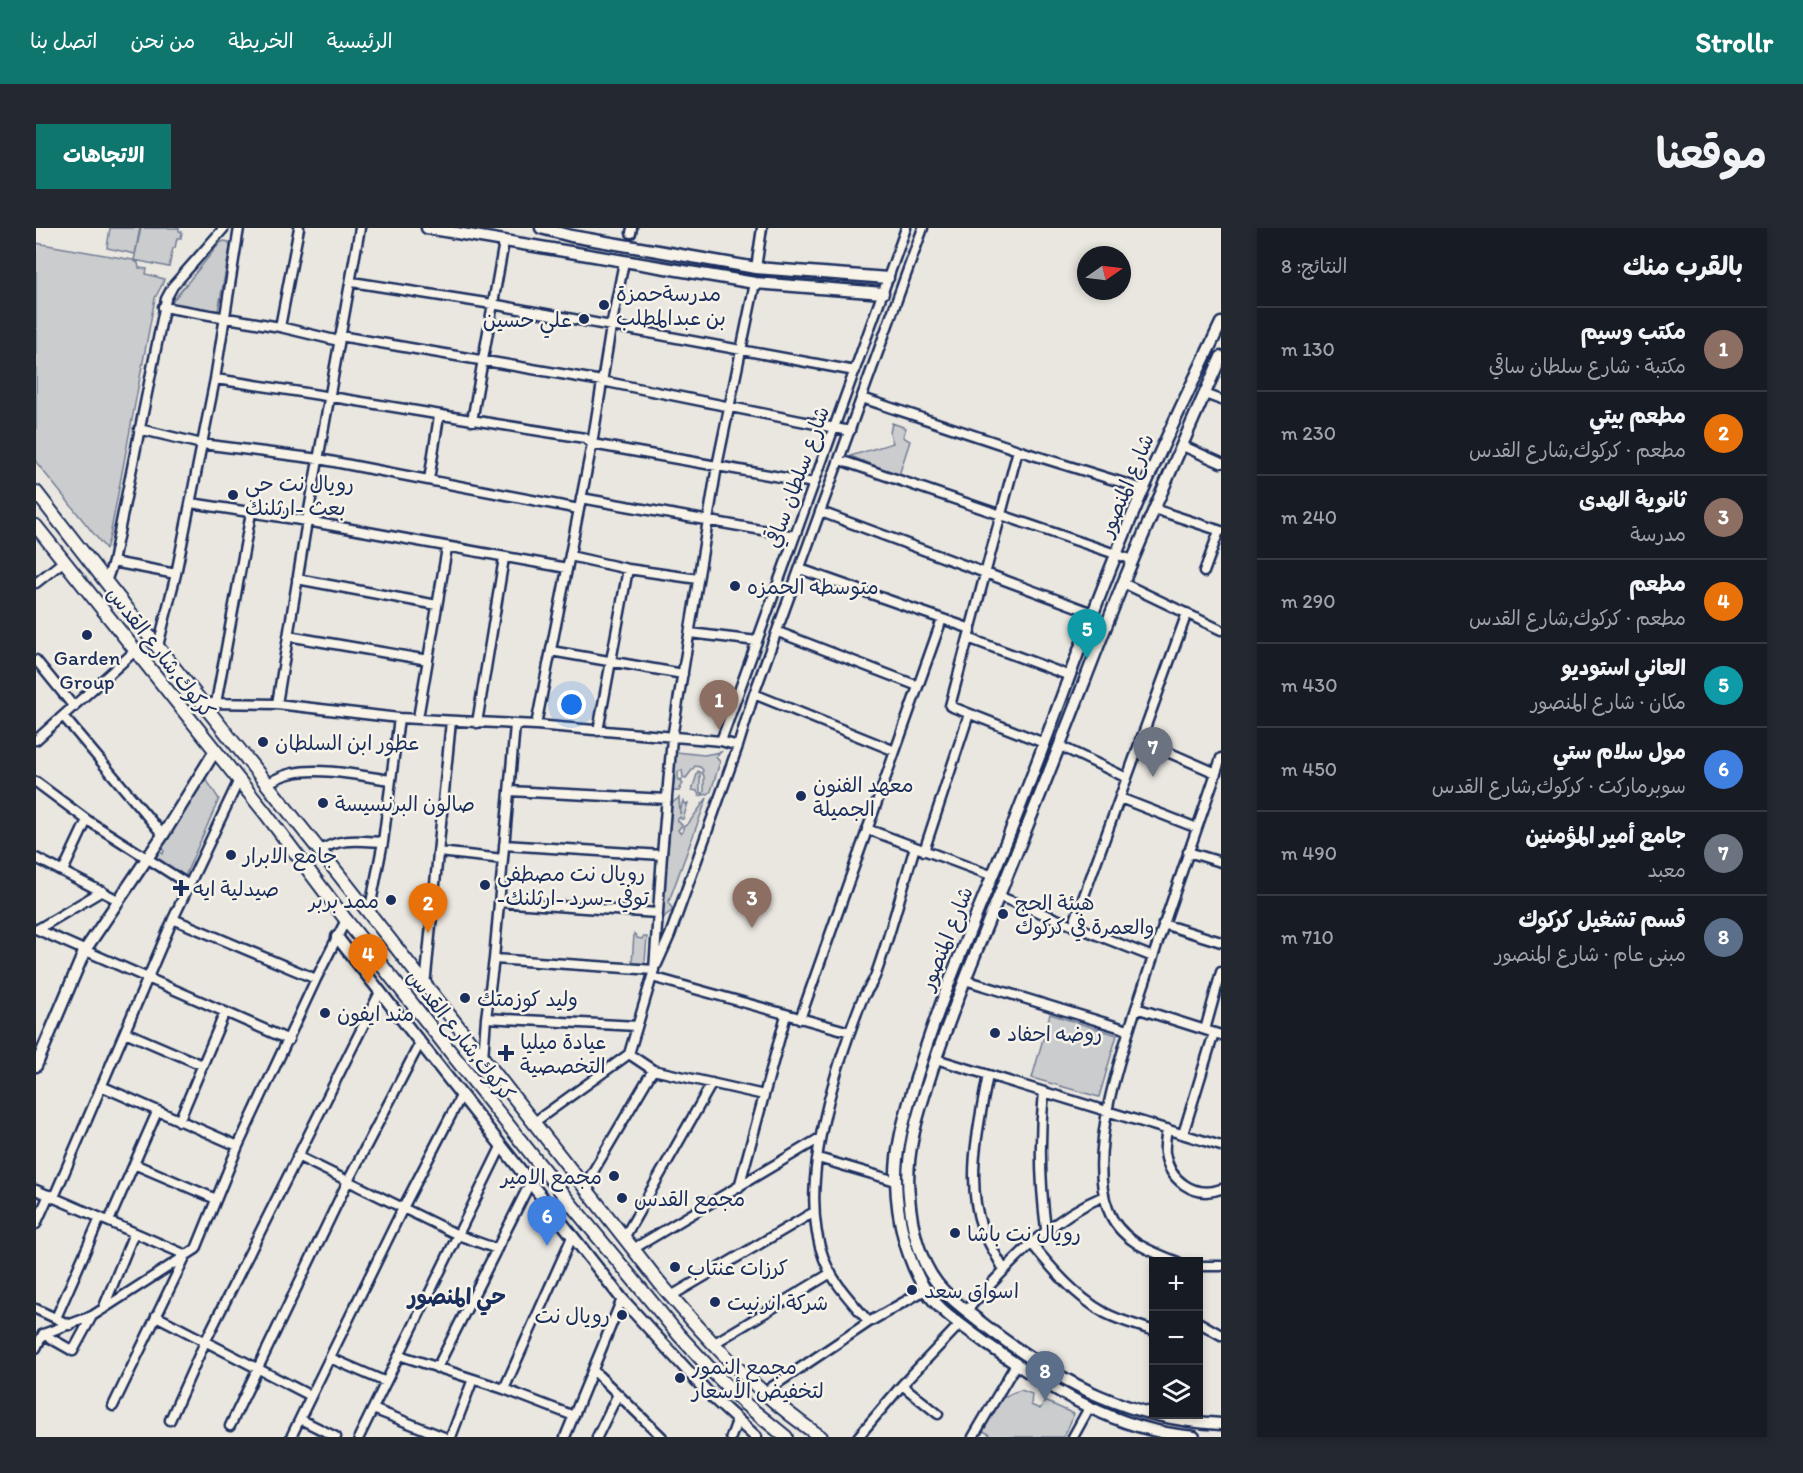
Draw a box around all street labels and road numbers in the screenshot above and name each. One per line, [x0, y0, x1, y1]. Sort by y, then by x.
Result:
street label: شارع سلطان ساقي [760, 403, 837, 552]
street label: شارع المنصور [1092, 430, 1162, 543]
street label: كركوك,شارع القدس [99, 581, 220, 725]
street label: شارع المنصور [913, 883, 981, 996]
street label: كركوك,شارع القدس [399, 964, 520, 1108]

